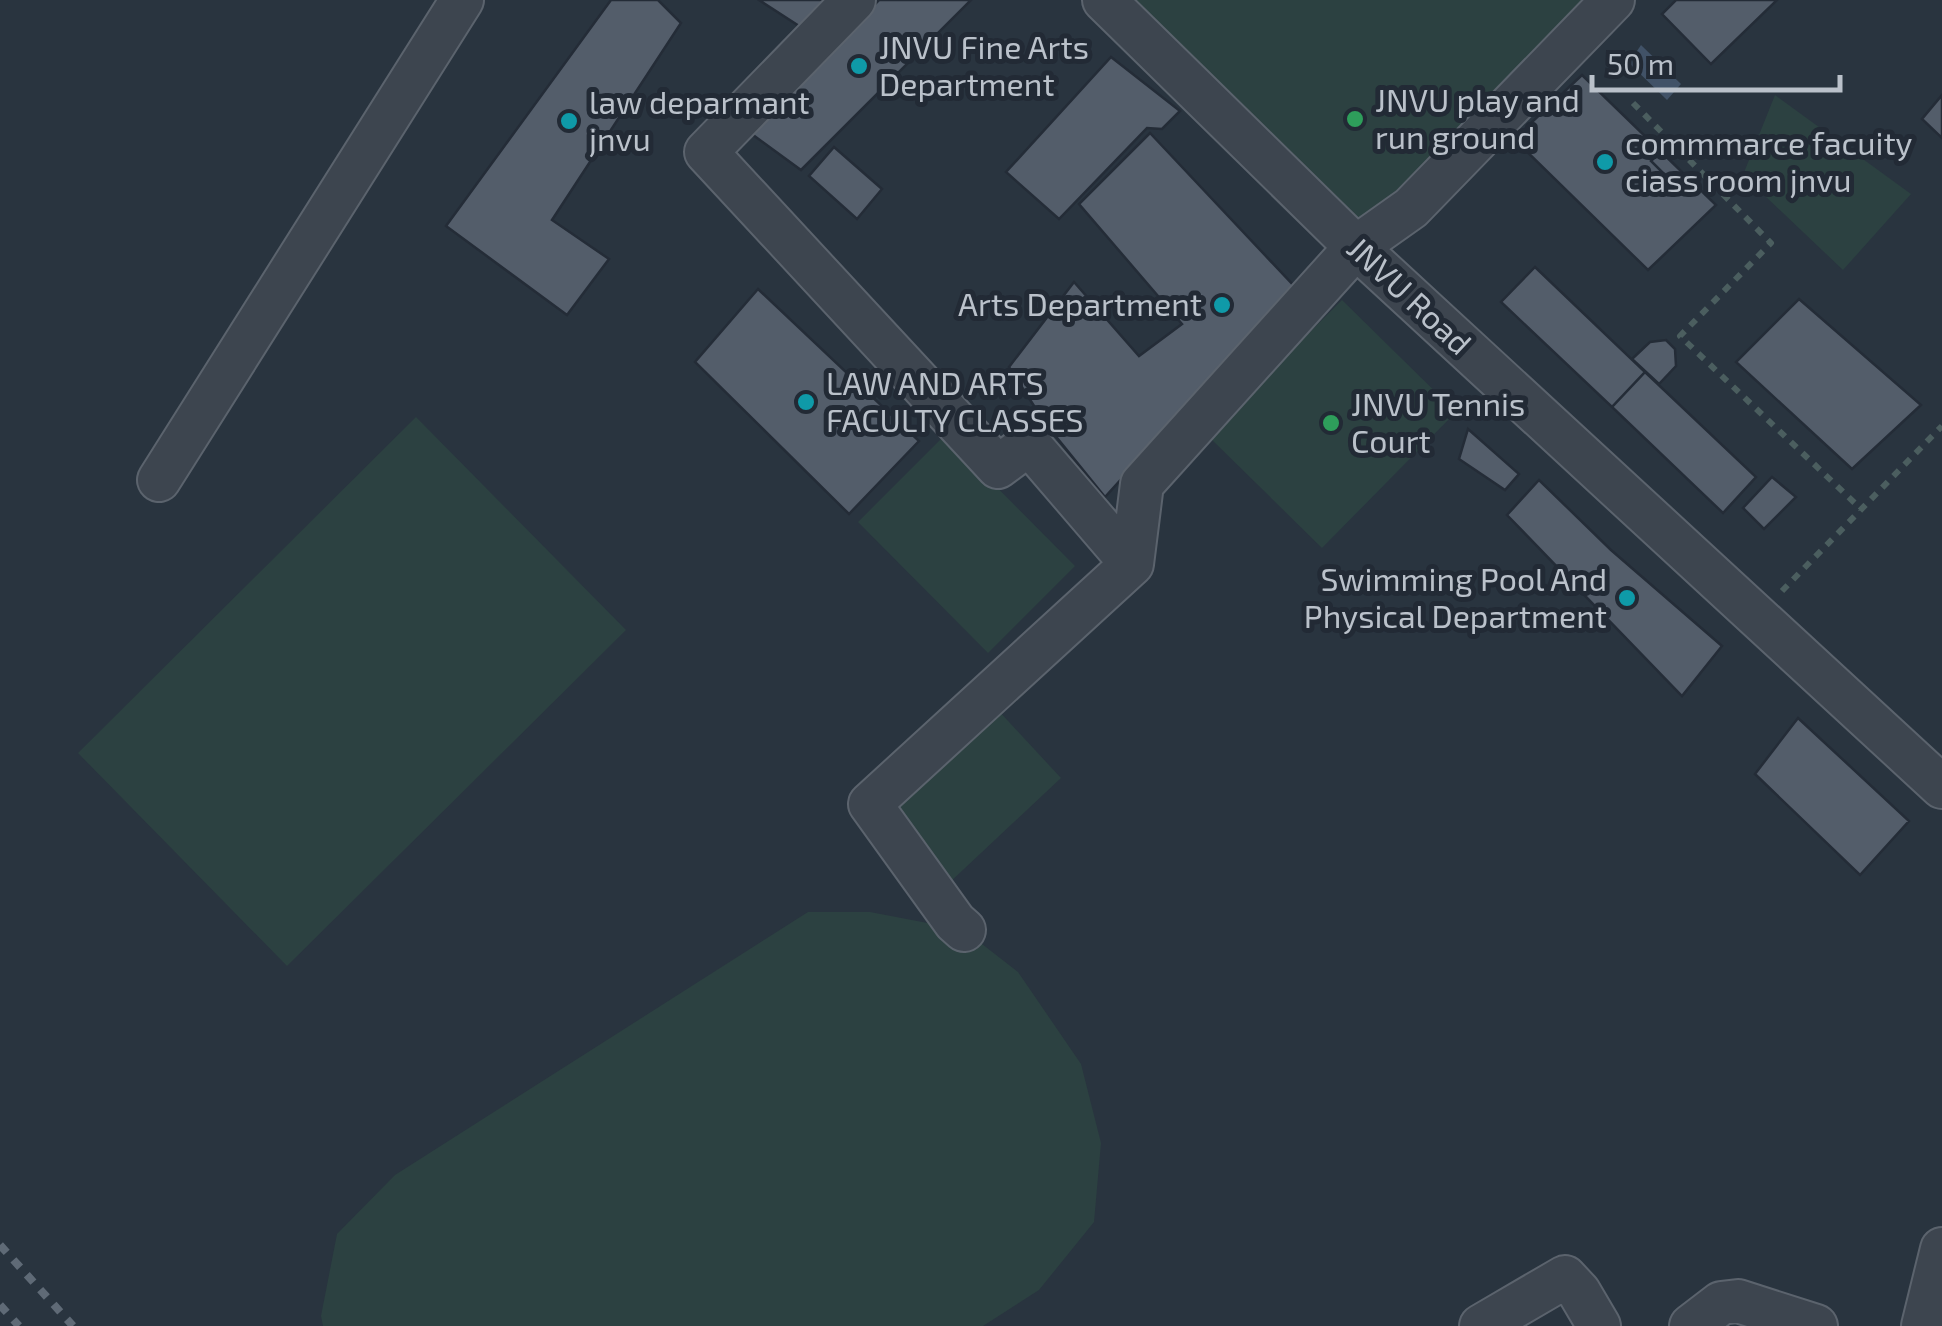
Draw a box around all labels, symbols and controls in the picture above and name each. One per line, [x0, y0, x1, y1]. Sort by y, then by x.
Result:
place label: JNVU Fine Arts Department [879, 27, 1089, 102]
scale bar [1592, 30, 1840, 92]
text: 50 m [1607, 45, 1674, 81]
marker: JNVU Fine Arts Department [848, 55, 870, 77]
place label: JNVU play and run ground [1375, 80, 1580, 155]
place label: law deparmant jnvu [589, 82, 810, 158]
marker: JNVU play and run ground [1344, 108, 1366, 130]
marker: law deparmant jnvu [558, 110, 580, 132]
place label: commmarce facuity ciass room jnvu [1625, 123, 1913, 199]
marker: commmarce facuity ciass room jnvu [1594, 151, 1616, 173]
street label: JNVU Road [1341, 228, 1480, 361]
place label: Arts Department [958, 284, 1202, 322]
marker: Arts Department [1211, 294, 1233, 316]
place label: LAW AND ARTS FACULTY CLASSES [826, 363, 1084, 438]
place label: JNVU Tennis Court [1351, 384, 1525, 459]
marker: LAW AND ARTS FACULTY CLASSES [795, 391, 817, 413]
marker: JNVU Tennis Court [1320, 412, 1342, 434]
place label: Swimming Pool And Physical Department [1304, 559, 1607, 634]
marker: Swimming Pool And Physical Department [1616, 587, 1638, 609]

